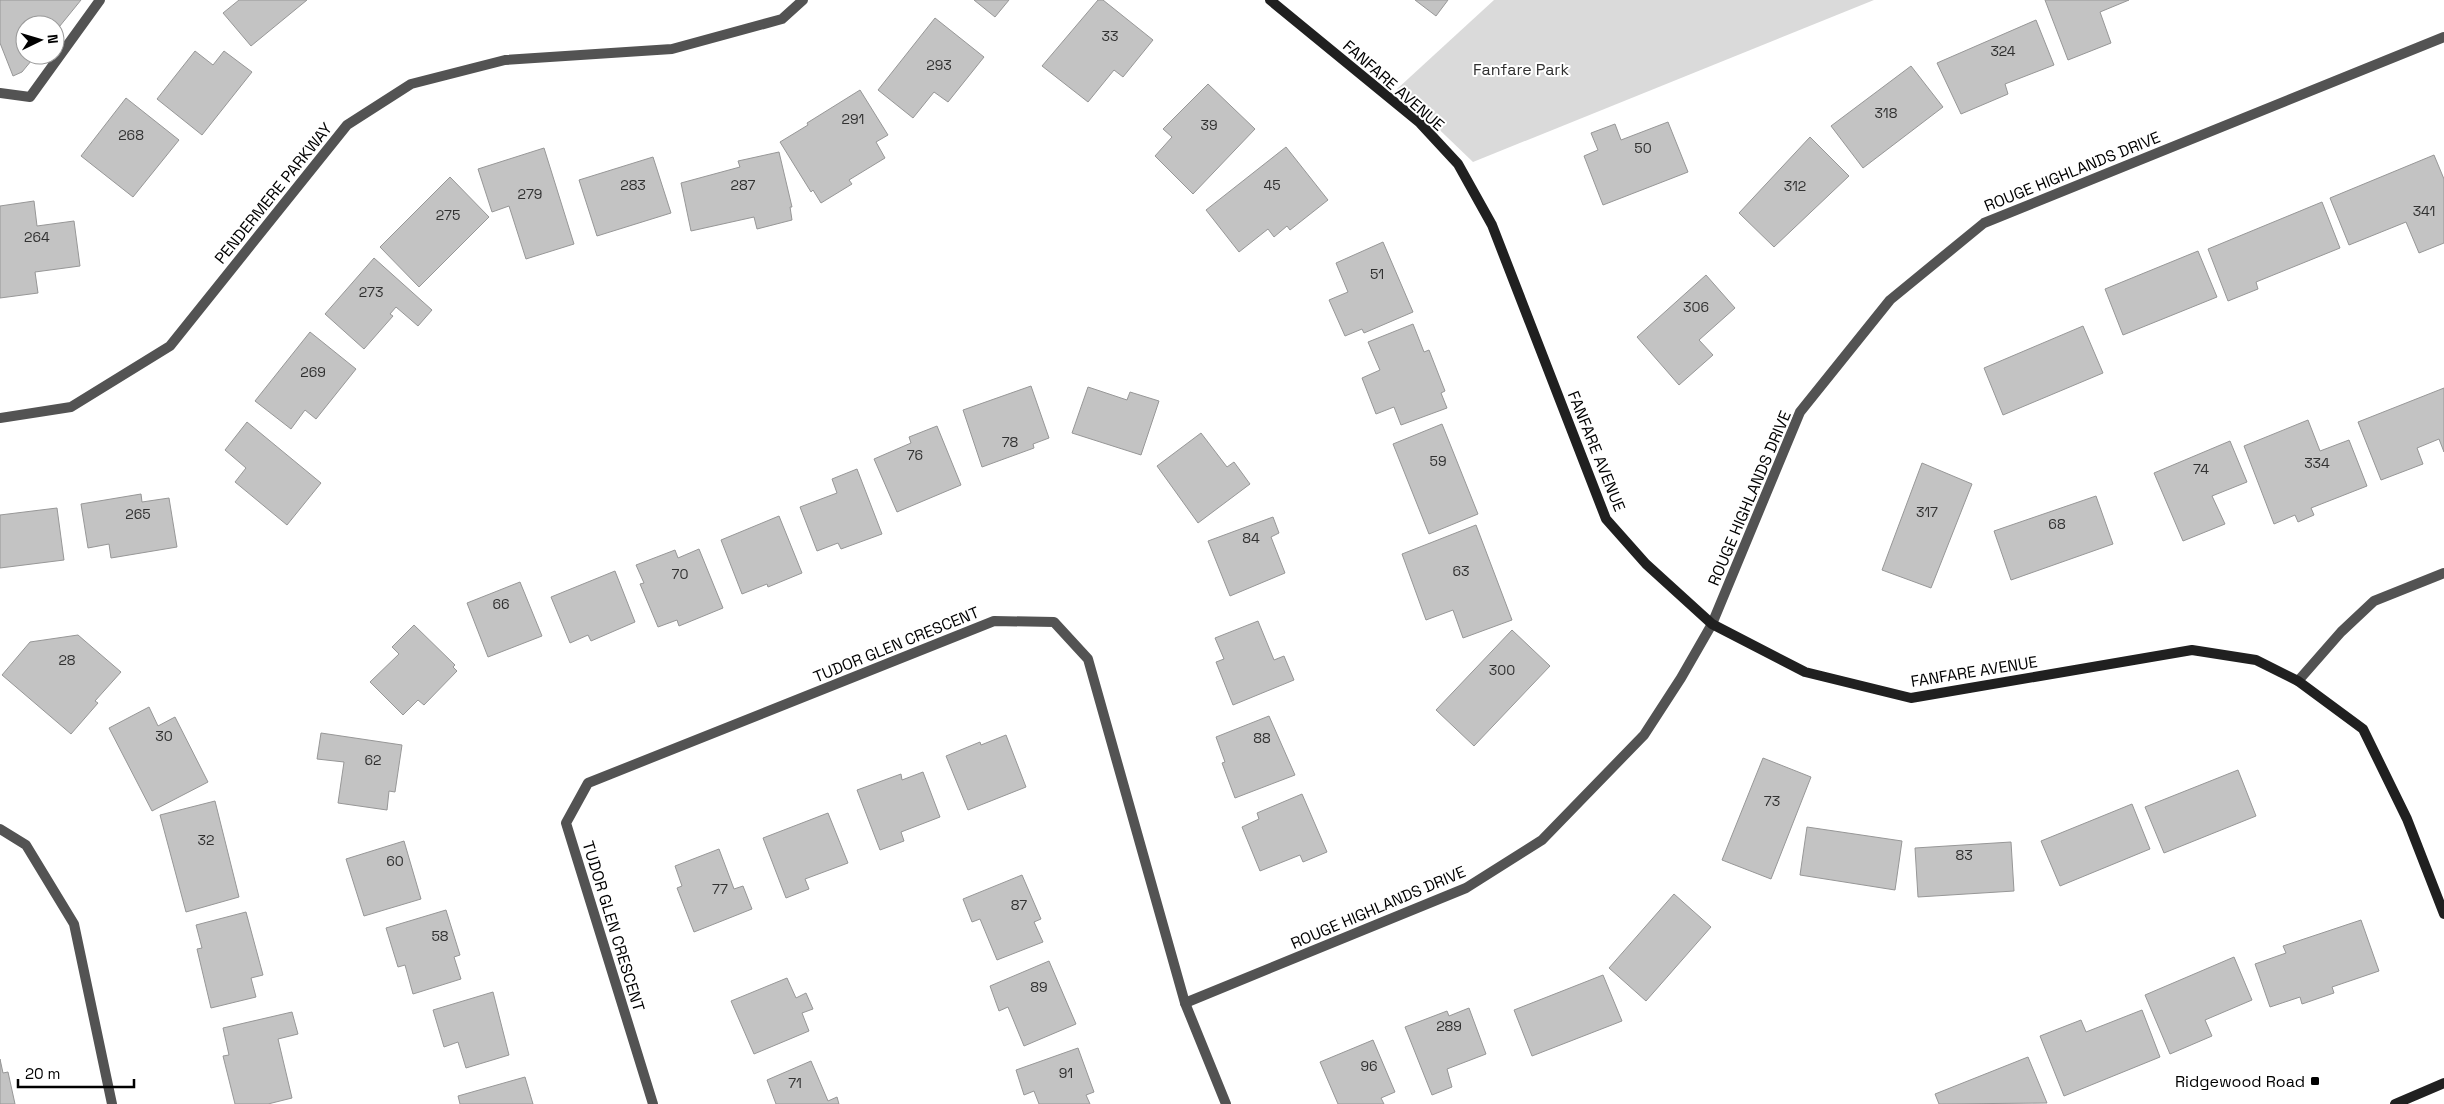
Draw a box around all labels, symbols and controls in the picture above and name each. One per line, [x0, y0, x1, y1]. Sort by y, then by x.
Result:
north arrow [15, 15, 65, 65]
house number: 33 [1102, 27, 1118, 45]
text: N [44, 33, 62, 44]
street label: FANFARE AVENUE [1338, 35, 1449, 135]
house number: 324 [1990, 42, 2016, 60]
house number: 293 [926, 56, 952, 74]
park label: Fanfare Park [1473, 59, 1569, 80]
house number: 318 [1875, 104, 1898, 122]
house number: 291 [842, 110, 864, 128]
house number: 39 [1200, 116, 1218, 134]
street label: PENDERMERE PARKWAY [210, 118, 337, 268]
house number: 268 [118, 126, 144, 144]
street label: ROUGE HIGHLANDS DRIVE [1981, 126, 2163, 216]
house number: 50 [1634, 139, 1652, 157]
house number: 283 [620, 176, 646, 194]
house number: 287 [731, 176, 756, 194]
house number: 45 [1263, 176, 1281, 194]
house number: 312 [1784, 177, 1806, 195]
house number: 279 [518, 185, 542, 203]
house number: 341 [2413, 202, 2435, 220]
house number: 275 [436, 206, 460, 224]
house number: 264 [24, 228, 50, 246]
house number: 51 [1370, 265, 1384, 283]
house number: 273 [359, 283, 383, 301]
house number: 306 [1683, 298, 1709, 316]
house number: 269 [300, 363, 326, 381]
street label: FANFARE AVENUE [1563, 388, 1630, 515]
street label: ROUGE HIGHLANDS DRIVE [1703, 408, 1796, 589]
house number: 78 [1002, 433, 1019, 451]
house number: 76 [907, 446, 923, 464]
house number: 59 [1430, 452, 1446, 470]
house number: 334 [2304, 454, 2330, 472]
house number: 74 [2193, 460, 2209, 478]
house number: 317 [1916, 503, 1938, 521]
house number: 265 [125, 505, 151, 523]
house number: 68 [2048, 515, 2066, 533]
house number: 84 [1242, 529, 1260, 547]
house number: 63 [1452, 562, 1470, 580]
house number: 70 [672, 565, 688, 583]
house number: 66 [492, 595, 510, 613]
street label: TUDOR GLEN CRESCENT [810, 602, 982, 687]
house number: 28 [58, 651, 76, 669]
street label: FANFARE AVENUE [1909, 651, 2039, 692]
house number: 300 [1489, 661, 1515, 679]
house number: 30 [155, 727, 173, 745]
house number: 88 [1253, 729, 1271, 747]
house number: 62 [365, 751, 381, 769]
house number: 73 [1764, 792, 1780, 810]
house number: 32 [198, 831, 214, 849]
street label: TUDOR GLEN CRESCENT [578, 838, 649, 1014]
house number: 83 [1955, 846, 1973, 864]
house number: 60 [386, 852, 404, 870]
street label: ROUGE HIGHLANDS DRIVE [1288, 861, 1469, 954]
house number: 77 [712, 880, 728, 898]
house number: 87 [1011, 896, 1027, 914]
house number: 58 [431, 927, 449, 945]
house number: 89 [1030, 978, 1048, 996]
house number: 289 [1436, 1017, 1462, 1035]
scale bar [18, 1056, 134, 1088]
house number: 96 [1360, 1057, 1378, 1075]
text: 20 m [25, 1064, 60, 1083]
house number: 91 [1059, 1064, 1073, 1082]
place label: Ridgewood Road [2175, 1071, 2305, 1092]
house number: 71 [788, 1074, 802, 1092]
marker: Ridgewood Road [2309, 1075, 2321, 1087]

